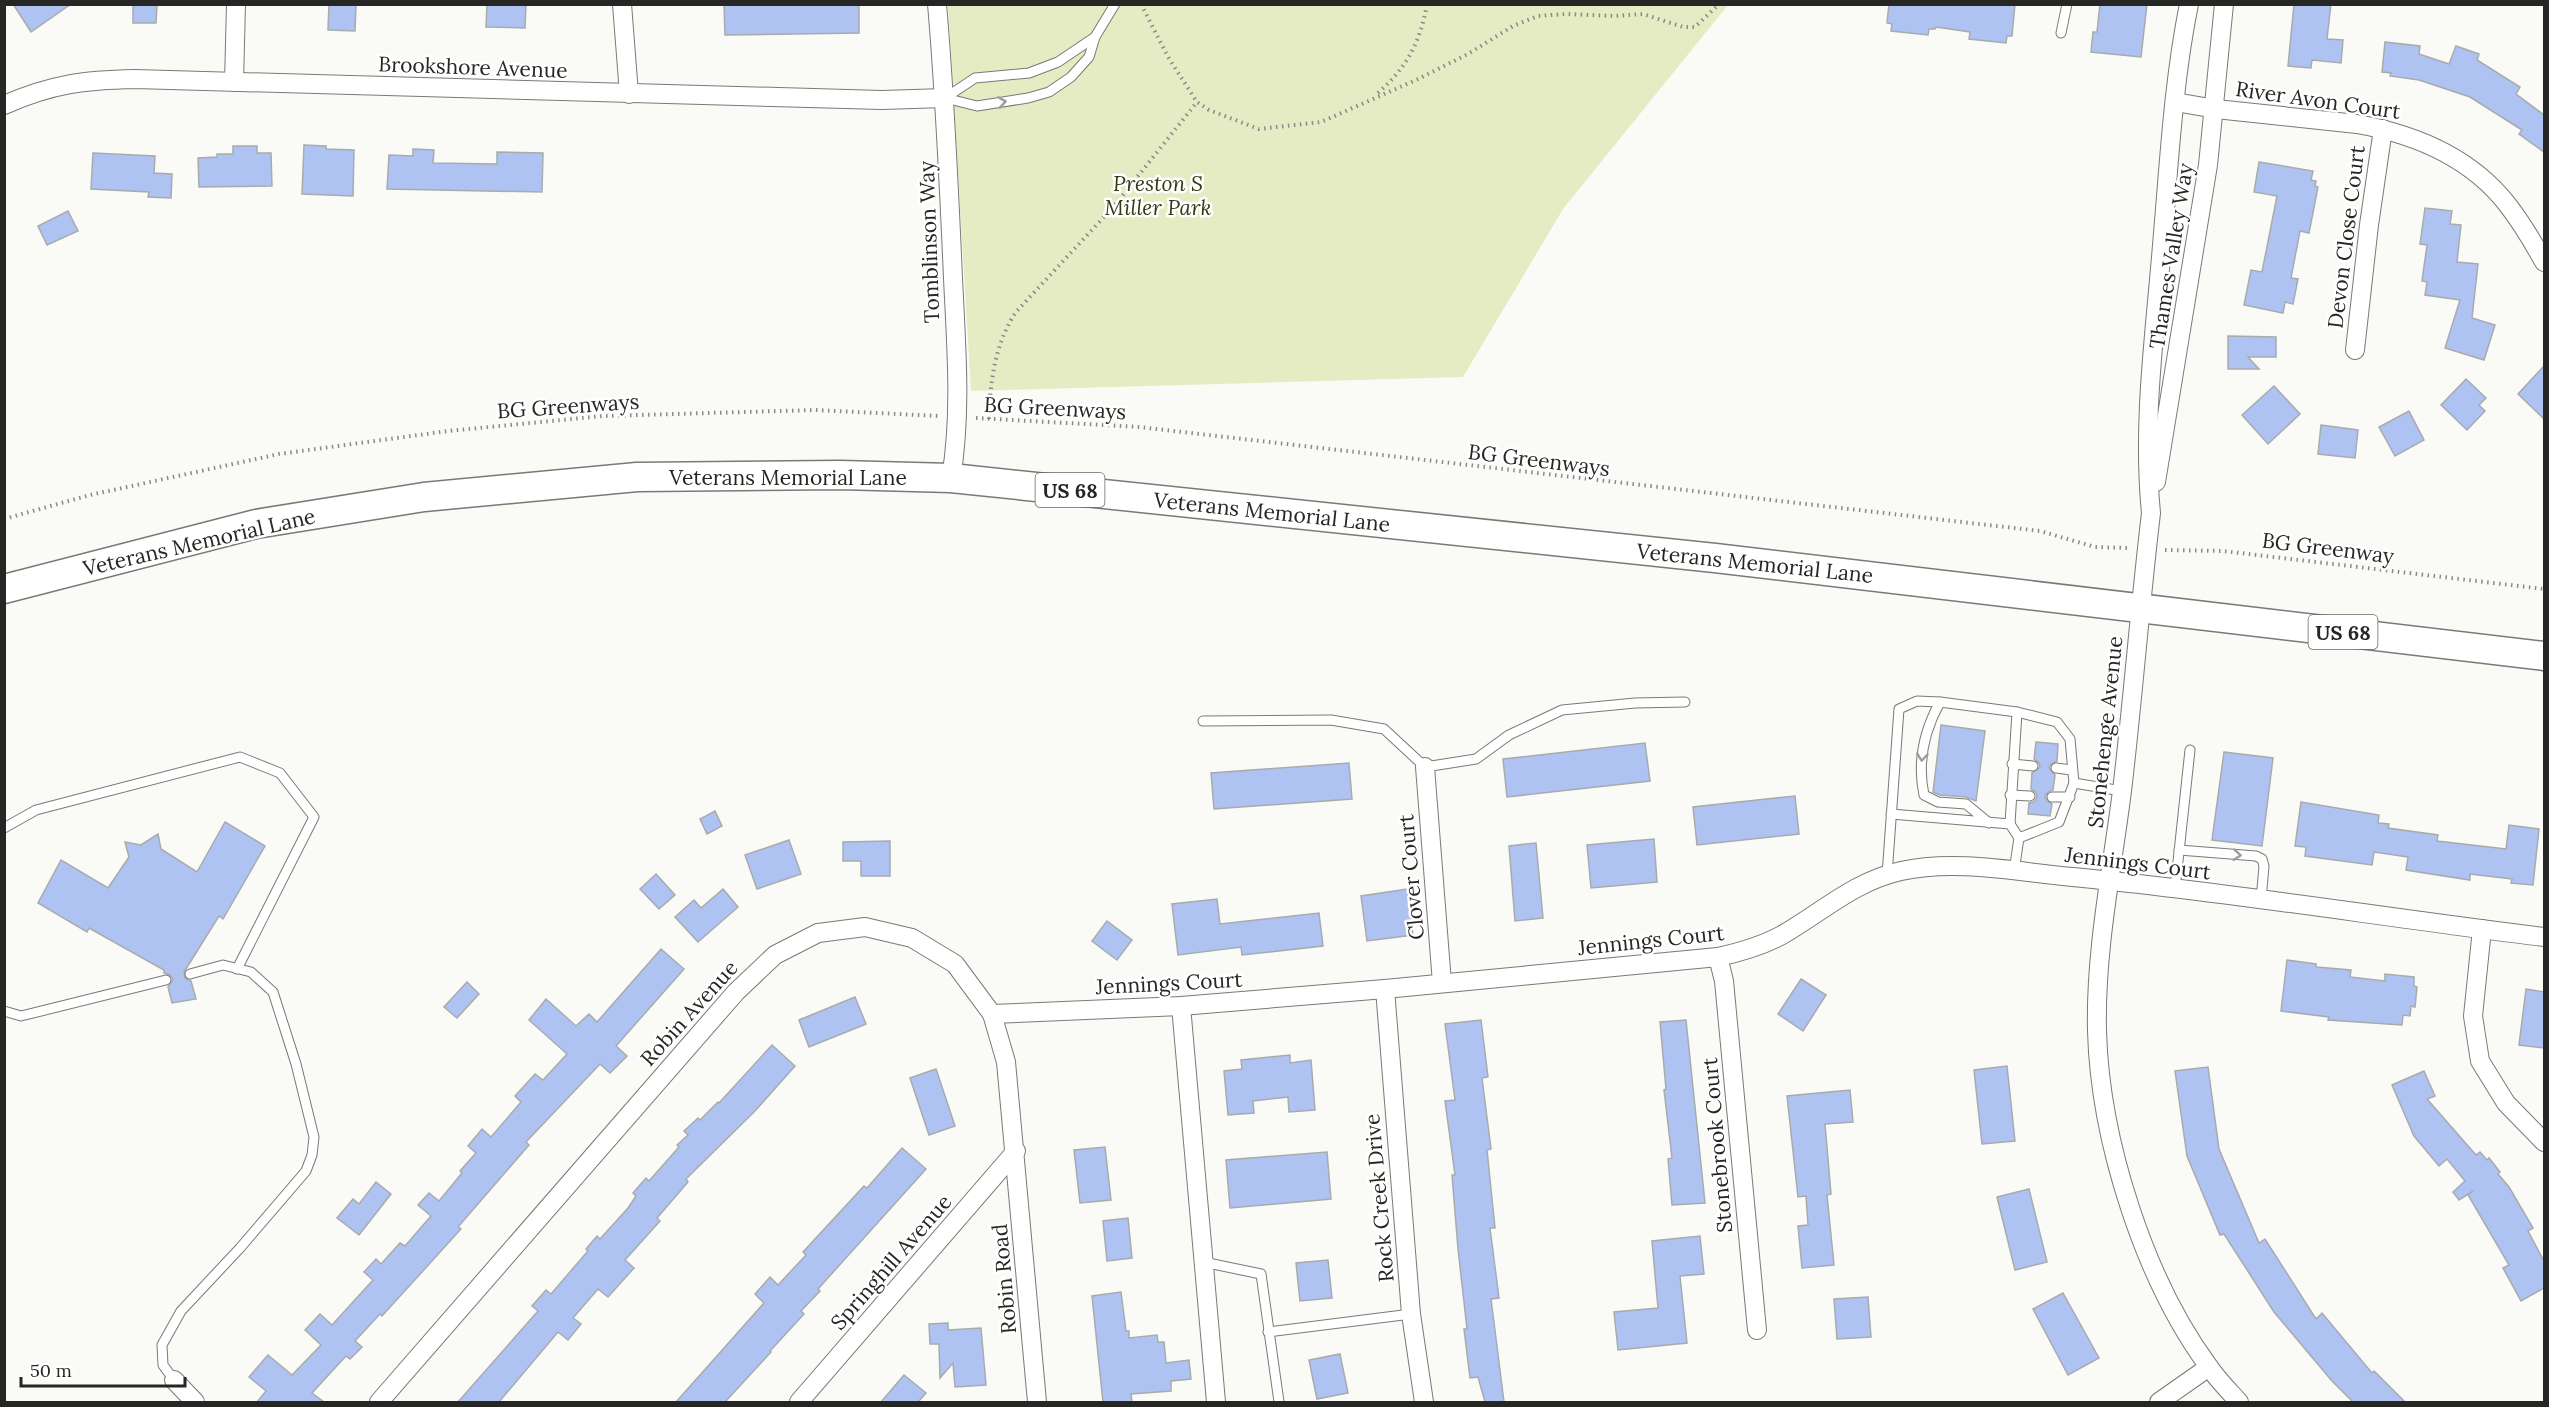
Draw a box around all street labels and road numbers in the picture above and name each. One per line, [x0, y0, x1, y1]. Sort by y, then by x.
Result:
street label: Brookshore Avenue [378, 50, 568, 84]
street label: River Avon Court [2234, 75, 2403, 125]
street label: Devon Close Court [2321, 143, 2371, 330]
street label: Tomblinson Way [913, 161, 945, 323]
street label: Thames Valley Way [2143, 161, 2199, 351]
street label: BG Greenways [496, 388, 640, 424]
street label: BG Greenways [983, 391, 1127, 425]
street label: BG Greenways [1467, 438, 1611, 482]
street label: Veterans Memorial Lane [668, 464, 907, 491]
road number: US 68 [1036, 473, 1104, 507]
street label: Veterans Memorial Lane [1151, 486, 1392, 538]
street label: Veterans Memorial Lane [79, 502, 318, 582]
street label: BG Greenway [2260, 527, 2396, 569]
street label: Veterans Memorial Lane [1634, 537, 1875, 589]
road number: US 68 [2308, 615, 2378, 649]
street label: Stonehenge Avenue [2081, 635, 2129, 829]
street label: Clover Court [1392, 812, 1430, 941]
street label: Jennings Court [2063, 841, 2213, 885]
street label: Jennings Court [1576, 919, 1726, 961]
street label: Robin Avenue [634, 955, 744, 1071]
street label: Jennings Court [1094, 966, 1244, 1000]
street label: Stonebrook Court [1696, 1055, 1738, 1234]
street label: Rock Creek Drive [1358, 1113, 1400, 1283]
street label: Springhill Avenue [825, 1189, 957, 1335]
street label: Robin Road [986, 1223, 1022, 1335]

